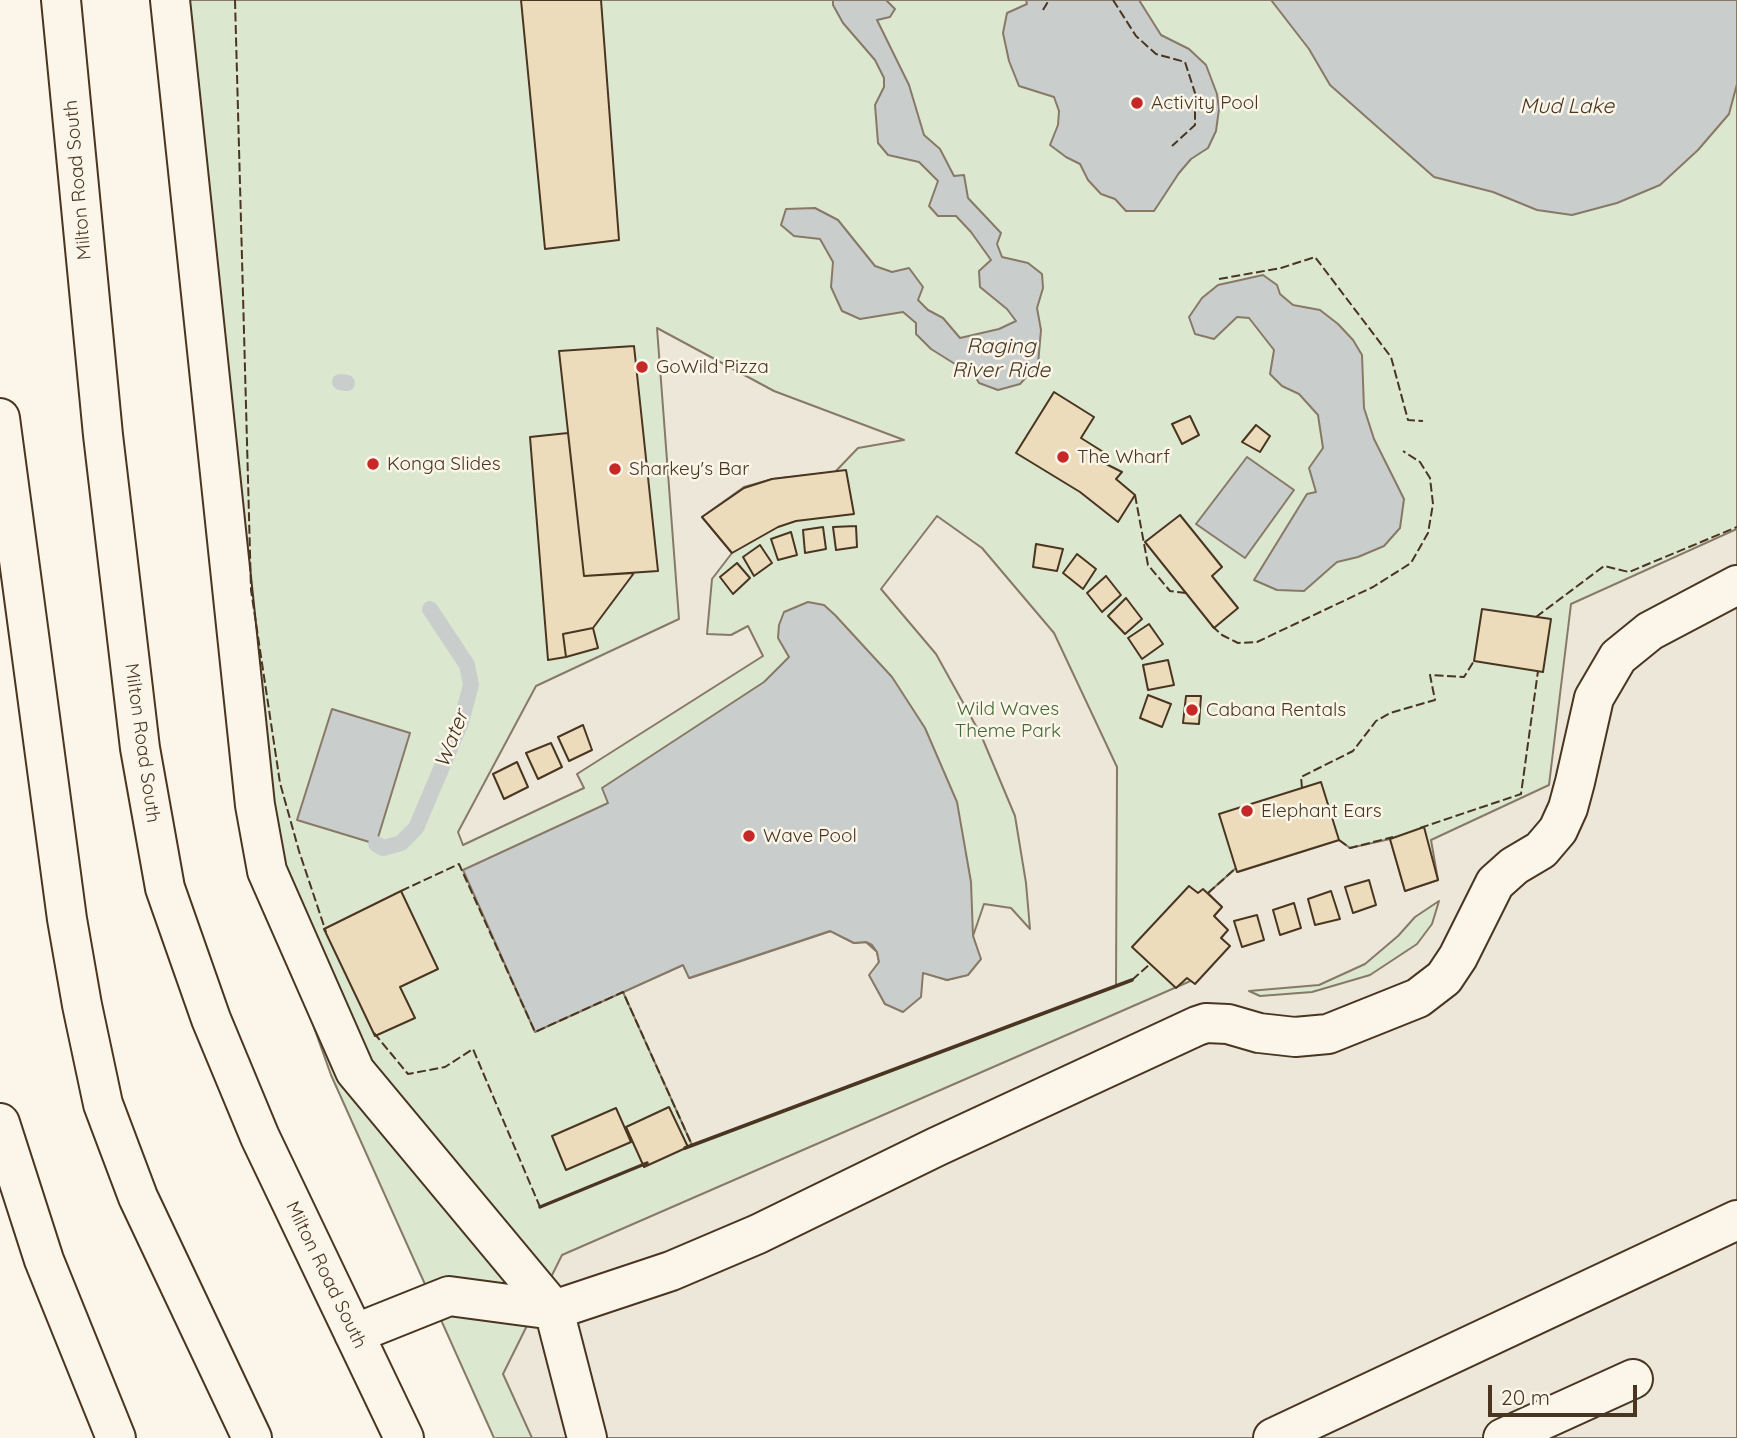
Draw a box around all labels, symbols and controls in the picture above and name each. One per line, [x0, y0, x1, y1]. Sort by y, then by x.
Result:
place label: Activity Pool [1151, 92, 1259, 114]
water label: Mud Lake [1520, 94, 1614, 120]
marker: Activity Pool [1129, 95, 1145, 111]
street label: Milton Road South [60, 99, 96, 261]
water label: Raging River Ride [952, 334, 1050, 384]
place label: GoWild Pizza [656, 356, 769, 378]
marker: GoWild Pizza [634, 359, 650, 375]
place label: The Wharf [1077, 446, 1170, 468]
marker: The Wharf [1055, 449, 1071, 465]
place label: Konga Slides [387, 453, 501, 475]
marker: Konga Slides [365, 456, 381, 472]
place label: Sharkey's Bar [629, 458, 749, 480]
marker: Sharkey's Bar [607, 461, 623, 477]
street label: Milton Road South [120, 662, 164, 824]
park label: Wild Waves Theme Park [955, 698, 1061, 742]
place label: Cabana Rentals [1206, 699, 1346, 721]
marker: Cabana Rentals [1184, 702, 1200, 718]
water label: Water [430, 707, 474, 771]
place label: Elephant Ears [1261, 800, 1382, 822]
marker: Elephant Ears [1239, 803, 1255, 819]
place label: Wave Pool [763, 825, 857, 847]
marker: Wave Pool [741, 828, 757, 844]
street label: Milton Road South [281, 1198, 371, 1352]
scale bar [1492, 1372, 1641, 1416]
text: 20 m [1501, 1384, 1550, 1410]

